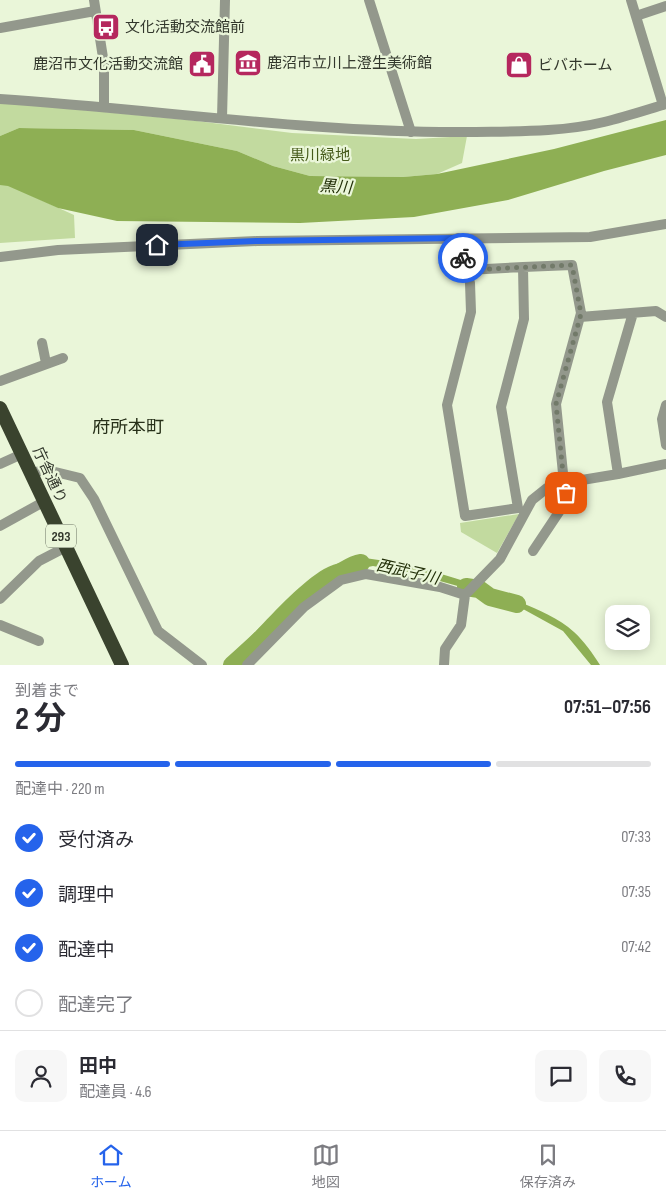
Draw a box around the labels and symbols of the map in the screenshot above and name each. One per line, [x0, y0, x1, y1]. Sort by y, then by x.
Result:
bus stop icon: 文化活動交流館前 [91, 12, 121, 42]
place label: 文化活動交流館前 [125, 18, 245, 37]
museum icon: 鹿沼市立川上澄生美術館 [233, 48, 263, 78]
public building icon: 鹿沼市文化活動交流館 [187, 49, 217, 79]
shop icon: ビバホーム [504, 50, 534, 80]
place label: 鹿沼市立川上澄生美術館 [267, 54, 432, 73]
place label: 鹿沼市文化活動交流館 [33, 55, 183, 74]
place label: ビバホーム [538, 56, 613, 75]
park label: 黒川緑地 [290, 146, 350, 165]
water label: 黒川 [319, 177, 355, 198]
pin [136, 224, 178, 266]
courier [438, 233, 488, 283]
district label: 府所本町 [92, 417, 164, 438]
street label: 庁舎通り [28, 444, 71, 506]
pin [545, 472, 587, 514]
road number: 293 [46, 524, 76, 548]
water label: 西武子川 [374, 556, 443, 589]

